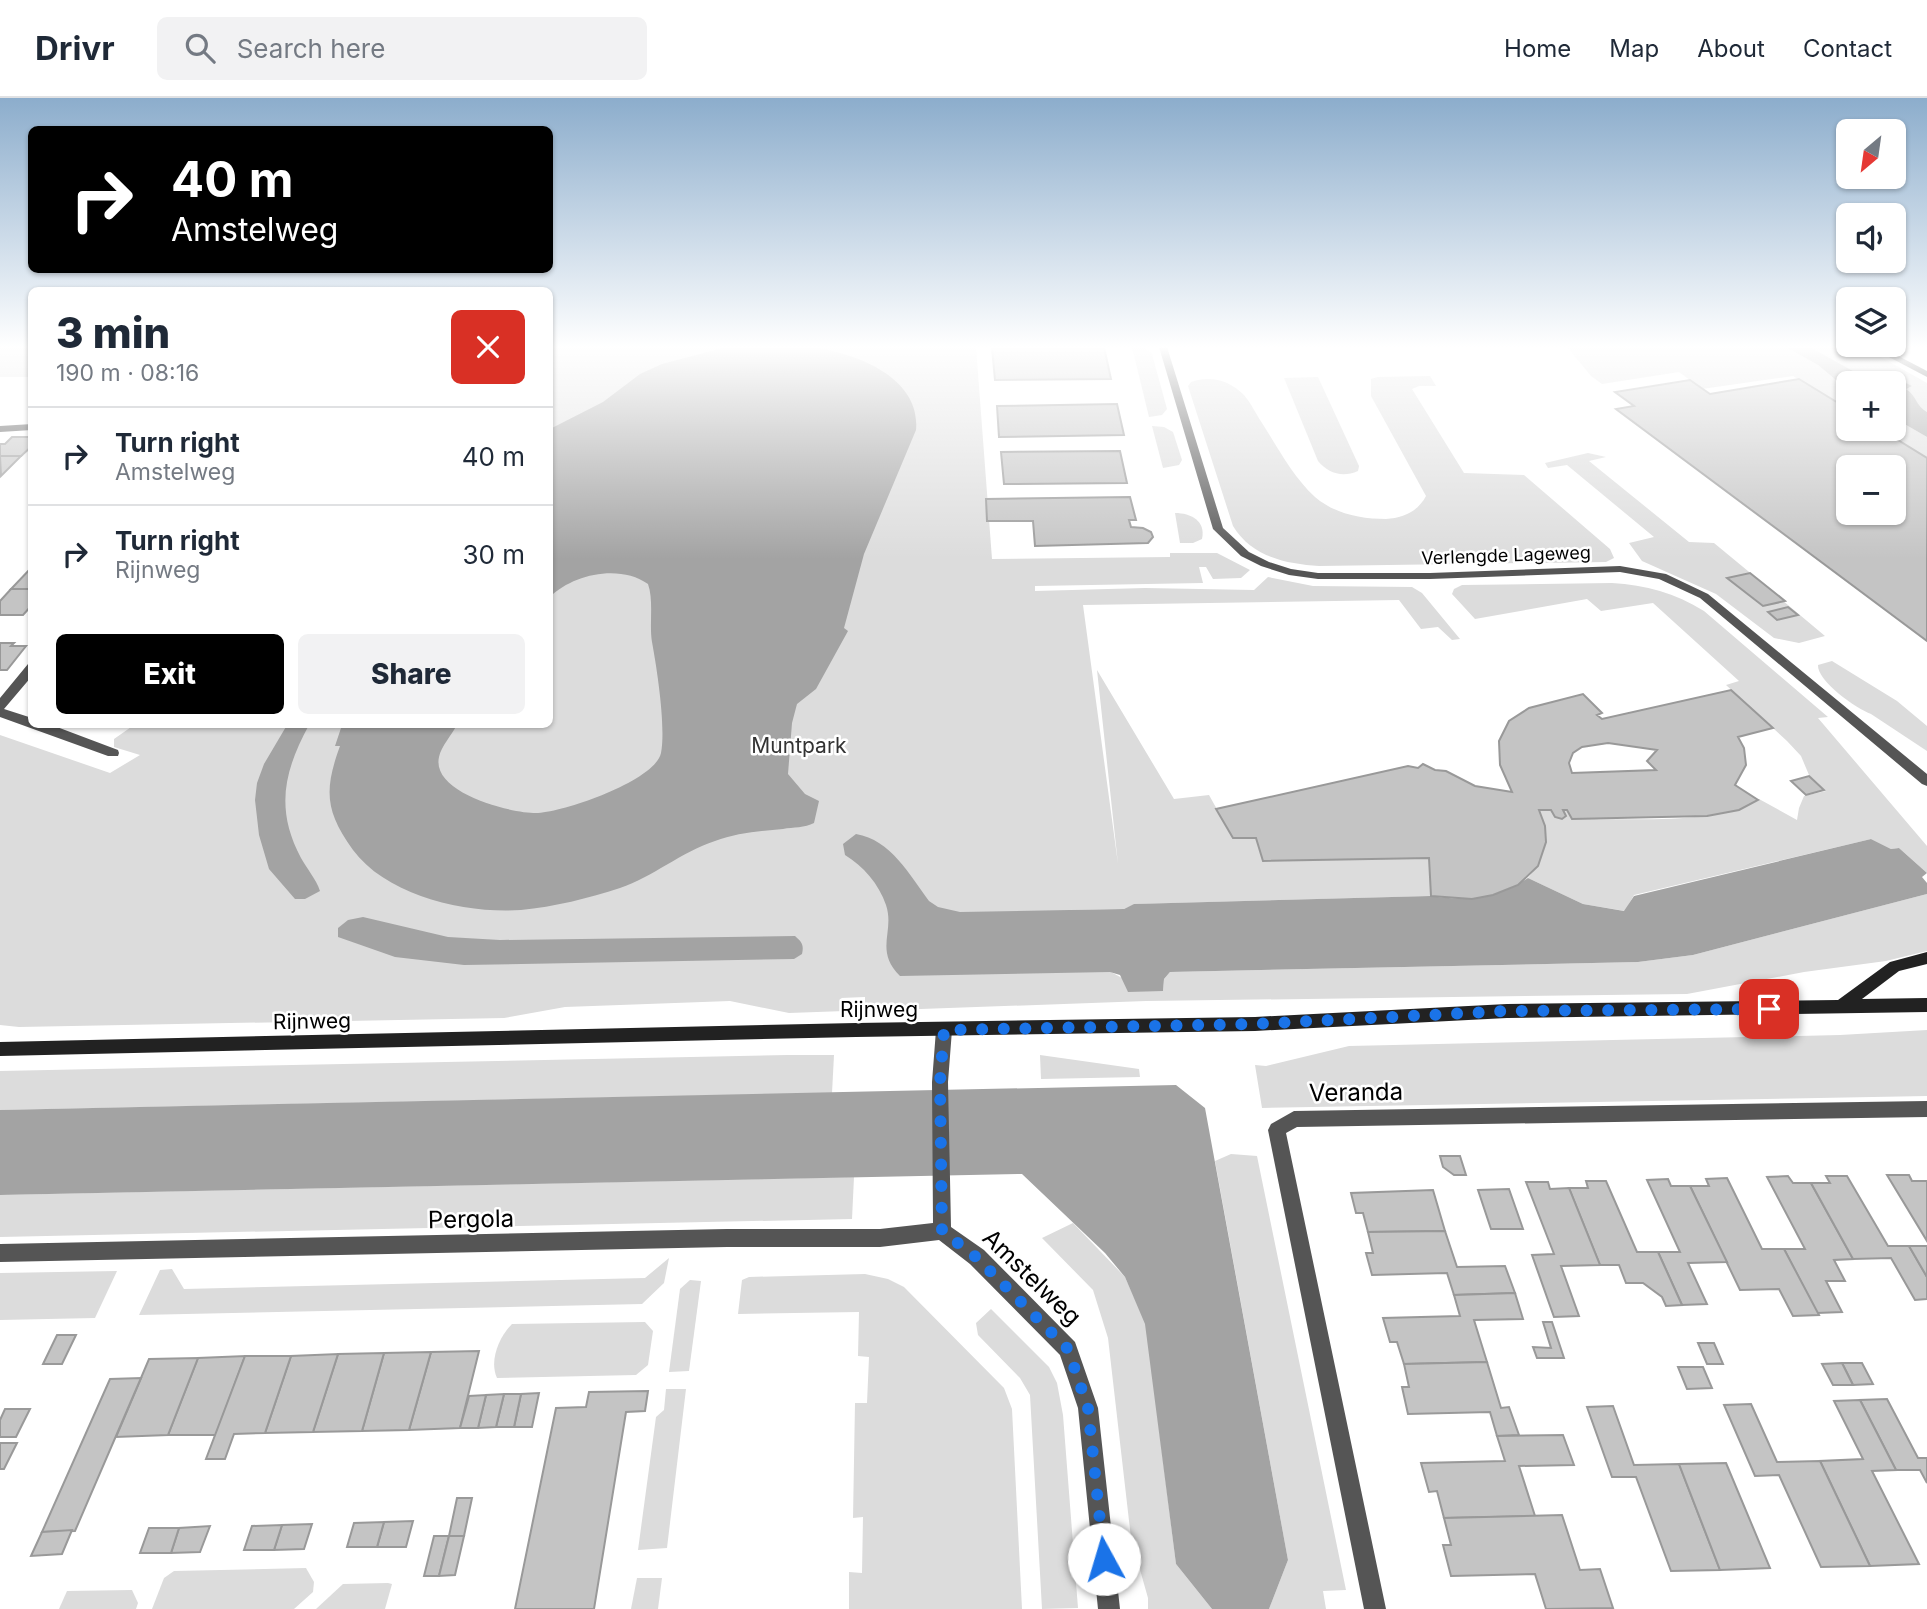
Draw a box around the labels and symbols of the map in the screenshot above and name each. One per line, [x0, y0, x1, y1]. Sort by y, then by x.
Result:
north arrow [1836, 119, 1906, 189]
street label: Verlengde Lageweg [1421, 542, 1591, 568]
park label: Muntpark [751, 733, 847, 758]
pin [1739, 979, 1799, 1039]
street label: Rijnweg [840, 997, 918, 1022]
street label: Rijnweg [273, 1008, 351, 1034]
street label: Veranda [1309, 1077, 1403, 1107]
street label: Pergola [428, 1204, 514, 1234]
street label: Amstelweg [977, 1223, 1087, 1331]
position arrow [1067, 1522, 1141, 1596]

